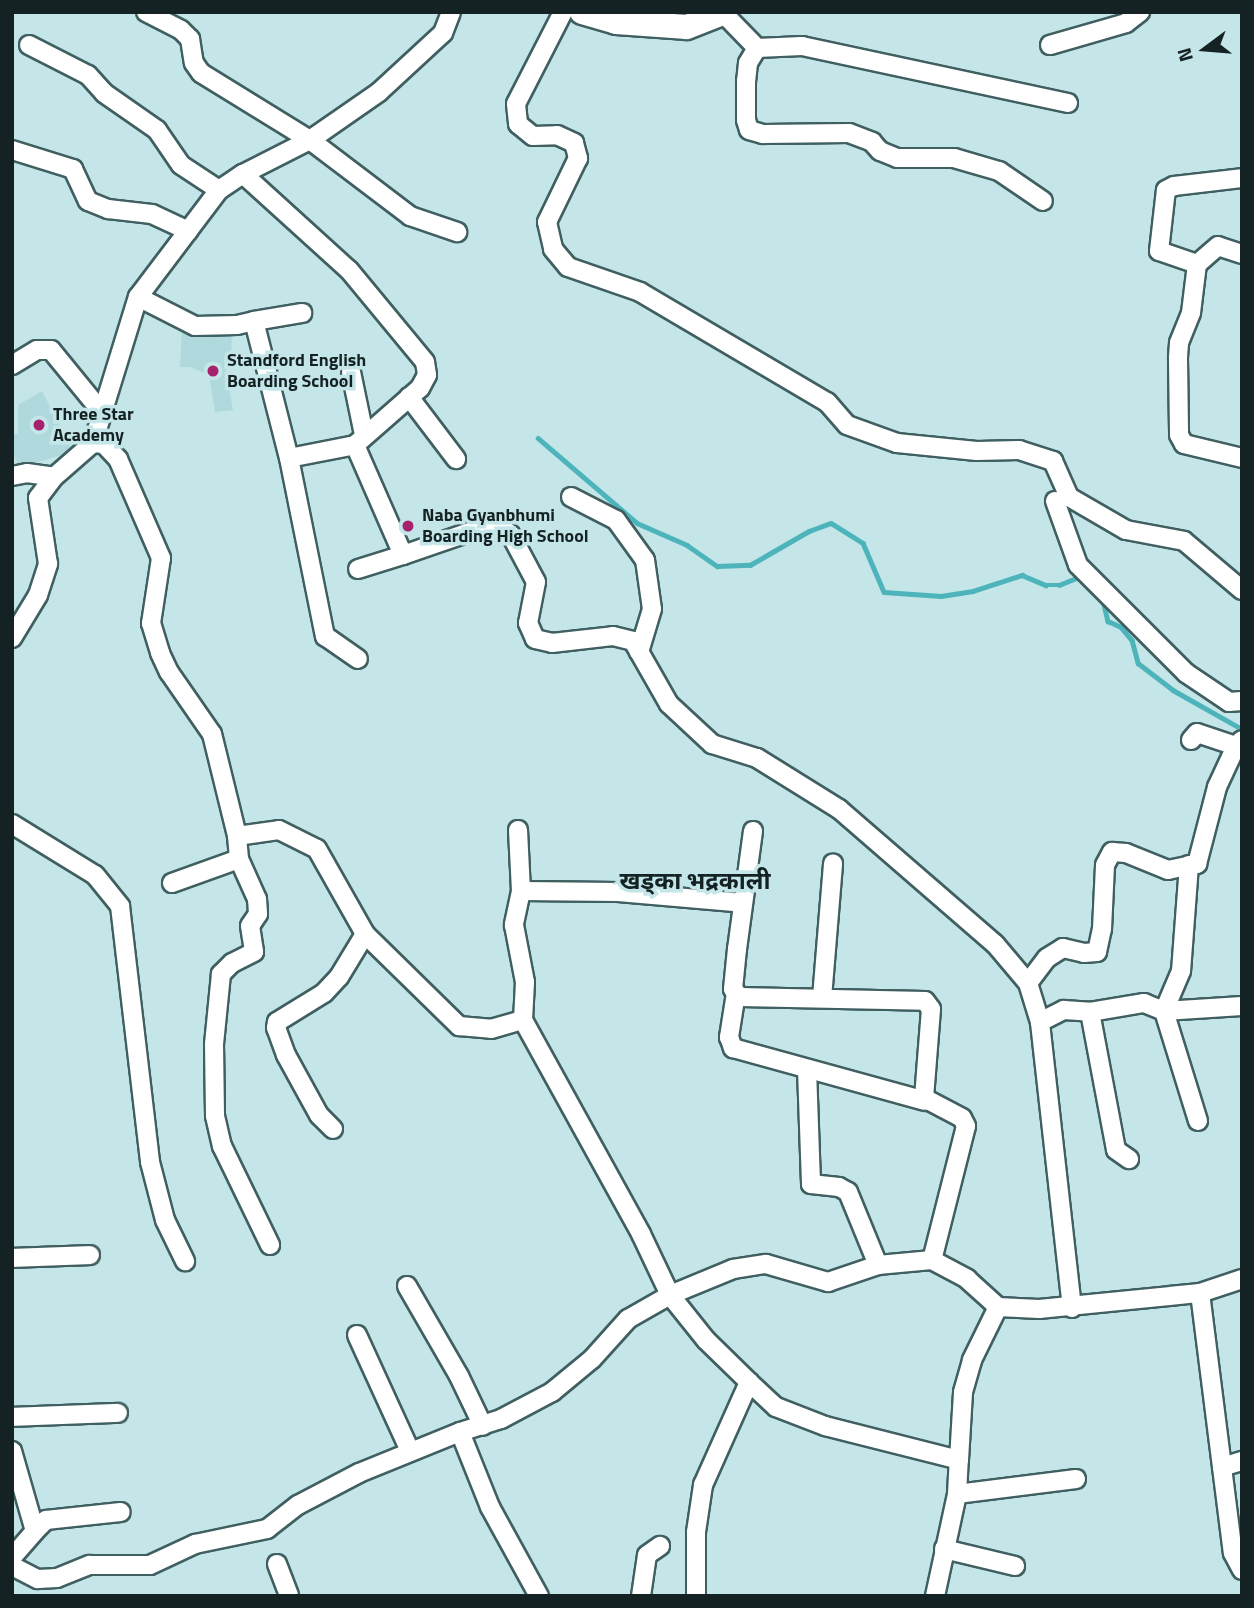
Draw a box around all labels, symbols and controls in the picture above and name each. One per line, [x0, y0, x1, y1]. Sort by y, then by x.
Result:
north arrow [1170, 14, 1240, 84]
text: N [1169, 45, 1200, 65]
place label: Standford English Boarding School [227, 350, 366, 392]
marker: Standford English Boarding School [205, 363, 221, 379]
place label: Three Star Academy [53, 404, 134, 446]
marker: Three Star Academy [31, 417, 47, 433]
place label: Naba Gyanbhumi Boarding High School [422, 505, 589, 548]
marker: Naba Gyanbhumi Boarding High School [400, 518, 416, 534]
district label: खड्का भद्रकाली [620, 867, 770, 895]

